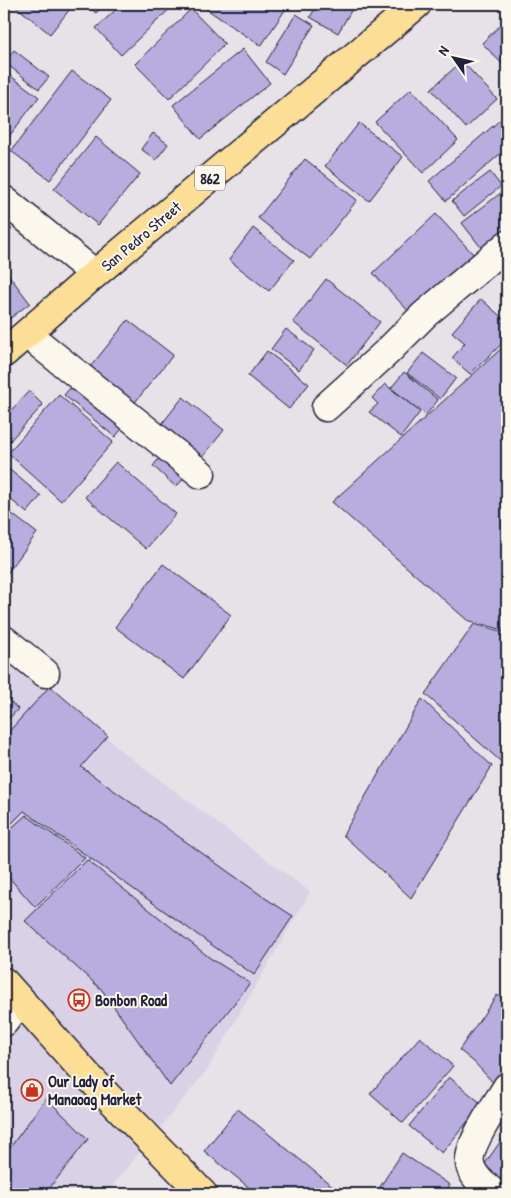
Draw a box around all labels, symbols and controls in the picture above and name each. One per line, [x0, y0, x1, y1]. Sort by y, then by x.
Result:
north arrow [428, 32, 478, 82]
text: N [433, 42, 453, 59]
road number: 862 [195, 166, 225, 190]
street label: San Pedro Street [96, 196, 186, 276]
bus stop icon: Bonbon Road [67, 988, 91, 1012]
place label: Bonbon Road [95, 989, 168, 1011]
place label: Our Lady of Manaoag Market [48, 1070, 142, 1111]
shop icon: Our Lady of Manaoag Market [20, 1078, 44, 1102]

